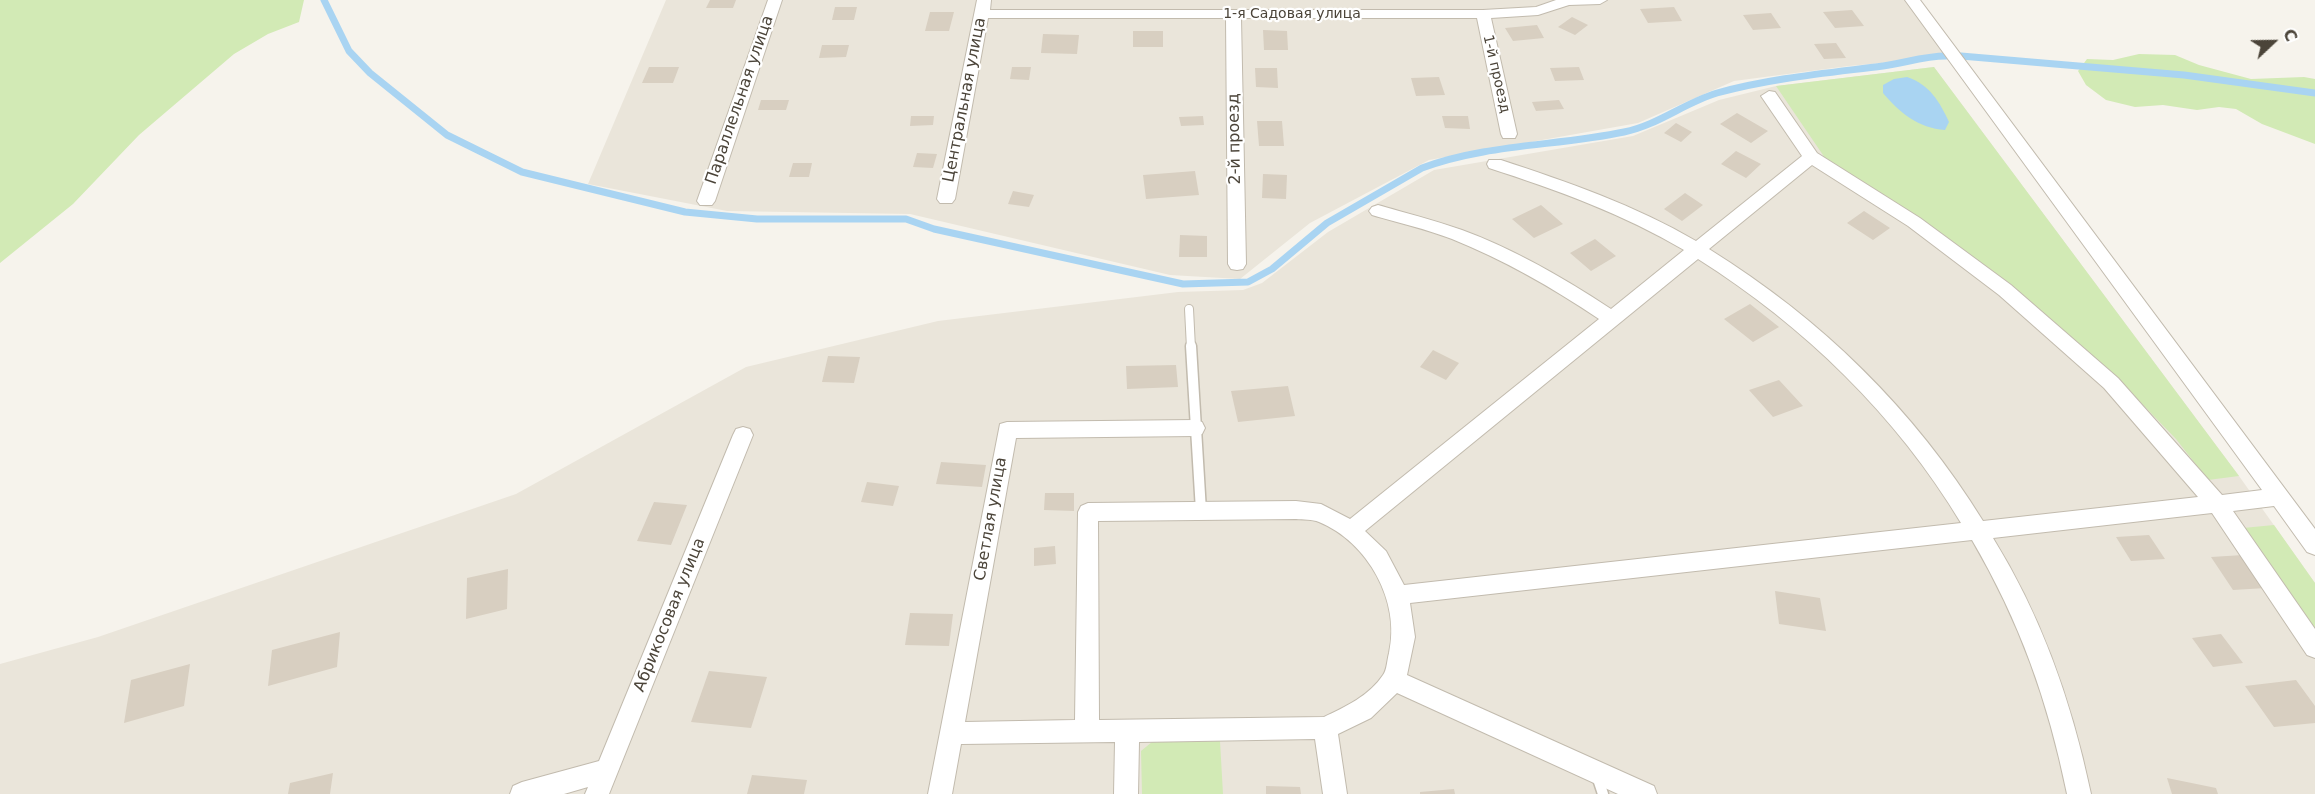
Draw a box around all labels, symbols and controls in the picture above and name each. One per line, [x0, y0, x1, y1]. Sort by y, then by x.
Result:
street label: 1-я Садовая улица [1223, 6, 1361, 22]
north arrow [2243, 12, 2303, 72]
street label: Параллельная улица [702, 13, 778, 187]
street label: Центральная улица [940, 16, 990, 184]
text: С [2279, 26, 2301, 44]
street label: 1-й проезд [1479, 33, 1513, 115]
street label: 2-й проезд [1225, 93, 1245, 185]
street label: Светлая улица [971, 456, 1011, 582]
street label: Абрикосовая улица [630, 535, 710, 695]

